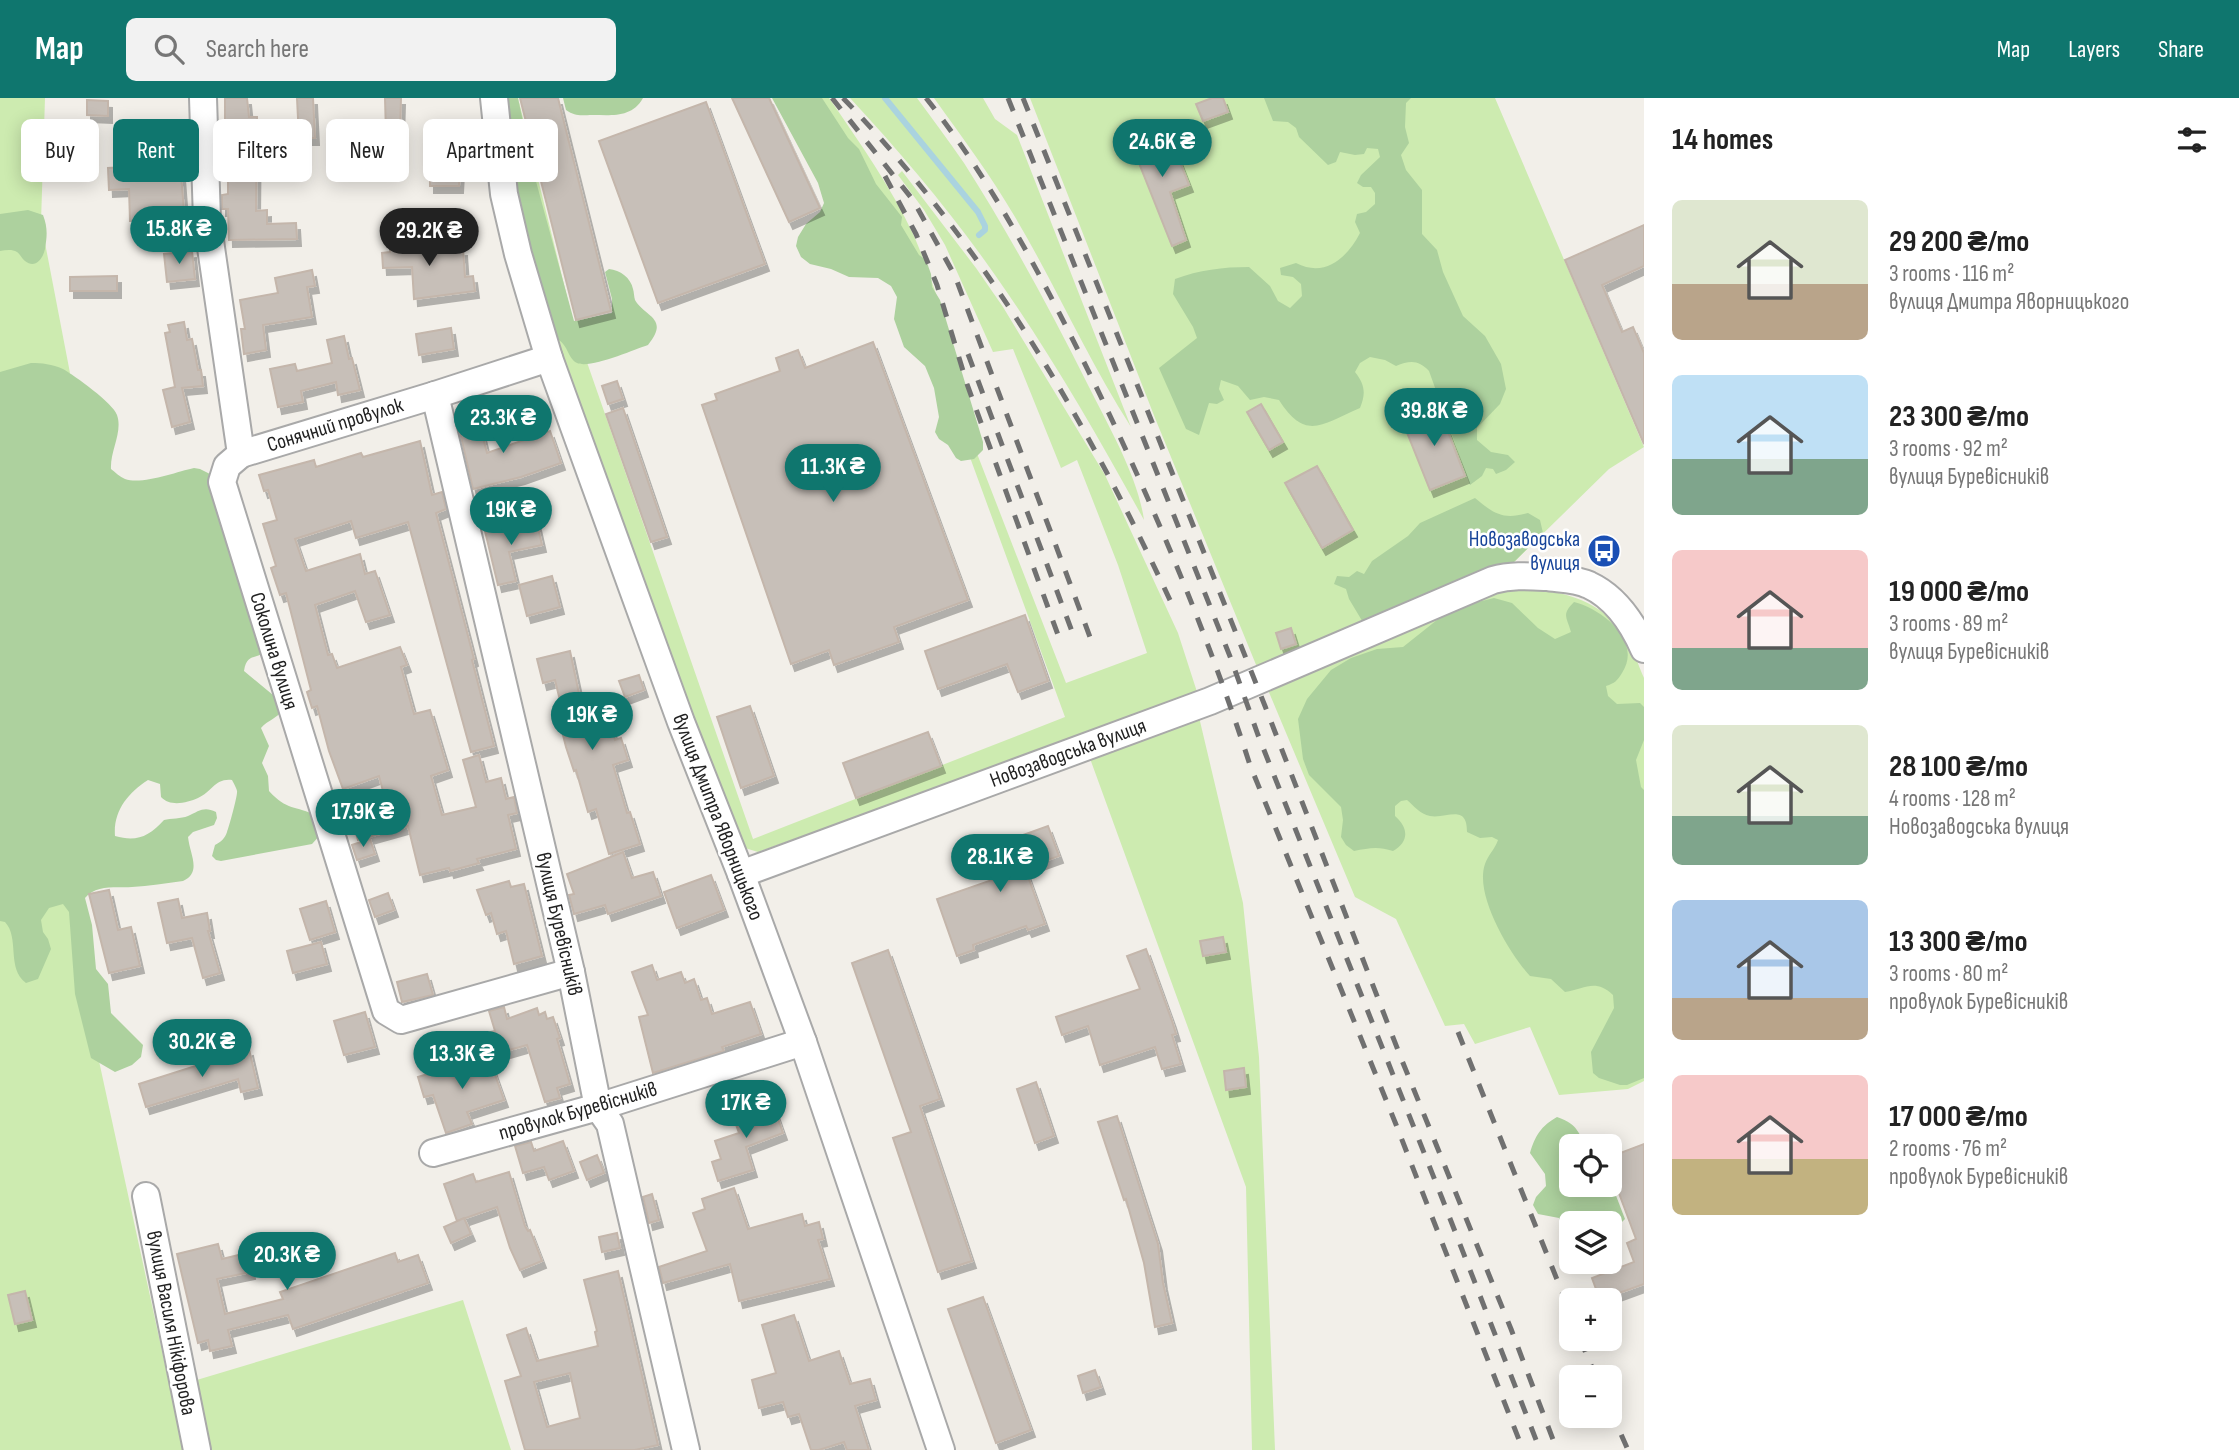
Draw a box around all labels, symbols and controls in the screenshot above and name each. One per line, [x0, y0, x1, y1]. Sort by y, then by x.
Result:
search box [126, 18, 616, 81]
text: Map [35, 29, 84, 69]
icon: search [150, 30, 188, 68]
text: Search here [206, 34, 309, 65]
text: Map [1997, 35, 2030, 64]
text: Layers [2068, 35, 2120, 64]
text: Share [2158, 35, 2204, 64]
chip: Buy [21, 119, 99, 182]
chip: Rent [113, 119, 199, 182]
chip: Filters [213, 119, 312, 182]
chip: New [326, 119, 409, 182]
chip: Apartment [423, 119, 558, 182]
pin: 24.6K ₴ [1097, 120, 1227, 179]
icon: filters [2173, 121, 2211, 159]
text: 14 homes [1672, 122, 1773, 158]
text: 24.6K ₴ [1129, 128, 1195, 156]
pin: 15.8K ₴ [114, 206, 244, 266]
pin: 29.2K ₴ [364, 208, 494, 268]
text: 15.8K ₴ [146, 215, 212, 243]
text: 29.2K ₴ [396, 217, 462, 245]
text: 29 200 ₴/mo [1889, 224, 2029, 260]
icon: home [1728, 228, 1812, 312]
text: 3 rooms · 116 m² [1889, 260, 2014, 288]
text: вулиця Дмитра Яворницького [1889, 288, 2129, 316]
pin: 39.8K ₴ [1369, 388, 1499, 448]
street label: Сонячний провулок [264, 392, 406, 458]
pin: 23.3K ₴ [438, 396, 568, 455]
text: 39.8K ₴ [1400, 397, 1468, 425]
text: 23 300 ₴/mo [1889, 399, 2029, 435]
icon: home [1728, 403, 1812, 487]
text: 23.3K ₴ [470, 404, 536, 432]
text: 3 rooms · 92 m² [1889, 435, 2008, 463]
pin: 11.3K ₴ [768, 444, 898, 504]
text: 11.3K ₴ [801, 453, 865, 481]
text: вулиця Буревісників [1889, 463, 2049, 491]
pin: 19K ₴ [462, 488, 560, 547]
text: 19K ₴ [486, 496, 536, 524]
place label: Новозаводська вулиця [1469, 527, 1580, 576]
bus stop icon: Новозаводська вулиця [1585, 532, 1623, 570]
text: 19 000 ₴/mo [1889, 574, 2029, 610]
icon: home [1728, 578, 1812, 662]
street label: Соколина вулиця [244, 589, 304, 713]
text: 3 rooms · 89 m² [1889, 610, 2008, 638]
text: вулиця Буревісників [1889, 638, 2049, 666]
pin: 19K ₴ [543, 692, 641, 752]
text: 19K ₴ [567, 701, 617, 729]
street label: вулиця Дмитра Яворницького [667, 710, 769, 924]
street label: Новозаводська вулиця [986, 713, 1150, 793]
text: 28 100 ₴/mo [1889, 749, 2028, 785]
icon: home [1728, 753, 1812, 837]
text: 4 rooms · 128 m² [1889, 785, 2016, 813]
pin: 17.9K ₴ [298, 790, 428, 849]
text: 17.9K ₴ [332, 798, 394, 826]
text: Новозаводська вулиця [1889, 813, 2069, 841]
pin: 28.1K ₴ [935, 834, 1065, 894]
text: 28.1K ₴ [967, 843, 1033, 871]
street label: вулиця Буревісників [530, 850, 588, 998]
text: 13 300 ₴/mo [1889, 924, 2028, 960]
icon: home [1728, 928, 1812, 1012]
text: 3 rooms · 80 m² [1889, 960, 2008, 988]
text: провулок Буревісників [1889, 988, 2068, 1016]
pin: 30.2K ₴ [137, 1020, 267, 1079]
text: 30.2K ₴ [169, 1028, 235, 1056]
pin: 13.3K ₴ [397, 1032, 527, 1091]
text: 13.3K ₴ [429, 1040, 495, 1068]
street label: провулок Буревісників [496, 1076, 660, 1146]
pin: 17K ₴ [697, 1080, 795, 1140]
text: 17K ₴ [721, 1089, 771, 1117]
text: 17 000 ₴/mo [1889, 1099, 2028, 1135]
icon: home [1728, 1103, 1812, 1187]
map controls [1559, 1134, 1622, 1428]
button: locate [1559, 1134, 1622, 1197]
text: 2 rooms · 76 m² [1889, 1135, 2007, 1163]
text: провулок Буревісників [1889, 1163, 2068, 1191]
button: layers [1559, 1211, 1622, 1274]
street label: вулиця Василя Нікіфорова [141, 1229, 201, 1417]
pin: 20.3K ₴ [222, 1232, 352, 1292]
text: 20.3K ₴ [254, 1241, 320, 1269]
button: + [1559, 1288, 1622, 1351]
button: − [1559, 1365, 1622, 1428]

